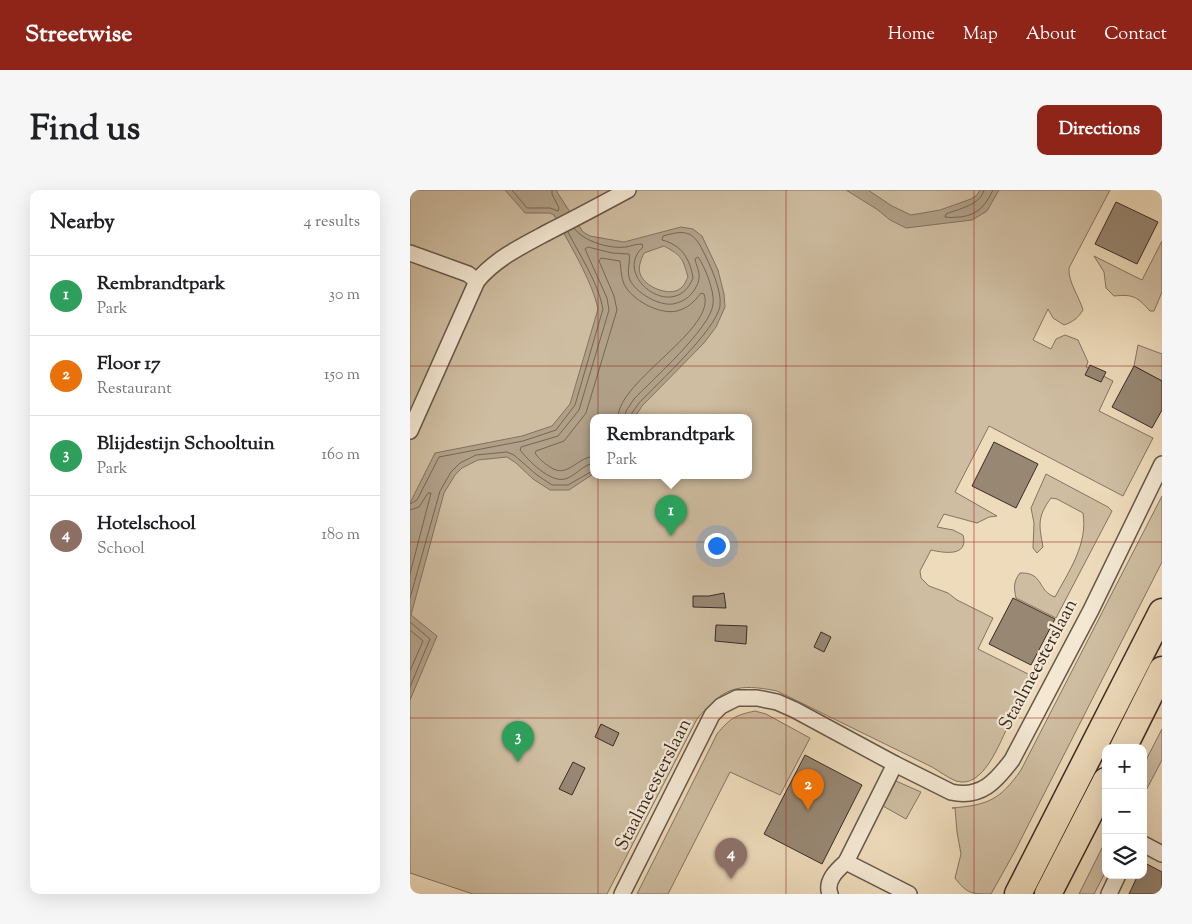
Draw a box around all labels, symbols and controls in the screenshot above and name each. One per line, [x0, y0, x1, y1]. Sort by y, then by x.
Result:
text: Streetwise [25, 18, 132, 52]
text: Home [888, 22, 935, 48]
text: Map [963, 22, 998, 48]
text: About [1026, 22, 1076, 48]
text: Contact [1104, 22, 1167, 48]
text: Find us [30, 105, 140, 156]
button: Directions [1037, 105, 1162, 155]
text: Nearby [50, 208, 115, 238]
text: 4 results [304, 211, 360, 234]
text: Rembrandtpark [97, 271, 225, 298]
text: 1 [63, 284, 69, 307]
text: 30 m [329, 284, 360, 307]
text: Park [97, 298, 128, 321]
text: Floor 17 [97, 351, 161, 378]
text: 2 [62, 364, 70, 387]
text: 150 m [324, 364, 360, 387]
text: Restaurant [97, 378, 172, 401]
popup [590, 414, 752, 479]
text: Rembrandtpark [607, 422, 735, 449]
text: Blijdestijn Schooltuin [97, 431, 275, 458]
text: 3 [63, 444, 69, 467]
text: 160 m [322, 444, 360, 467]
text: Park [607, 449, 637, 472]
text: Park [97, 458, 128, 481]
pin: 1 [655, 495, 687, 536]
text: Hotelschool [97, 511, 196, 538]
text: 4 [62, 524, 70, 547]
text: 180 m [321, 524, 360, 547]
your location [704, 533, 730, 559]
text: School [97, 538, 145, 561]
street label: Staalmeesterslaan [993, 594, 1085, 736]
street label: Staalmeesterslaan [609, 714, 699, 856]
pin: 3 [502, 721, 534, 762]
map controls [1102, 744, 1147, 879]
button: + [1102, 744, 1147, 789]
pin: 2 [792, 769, 824, 810]
button: − [1102, 789, 1147, 834]
button: layers [1102, 834, 1147, 879]
pin: 4 [715, 838, 747, 879]

